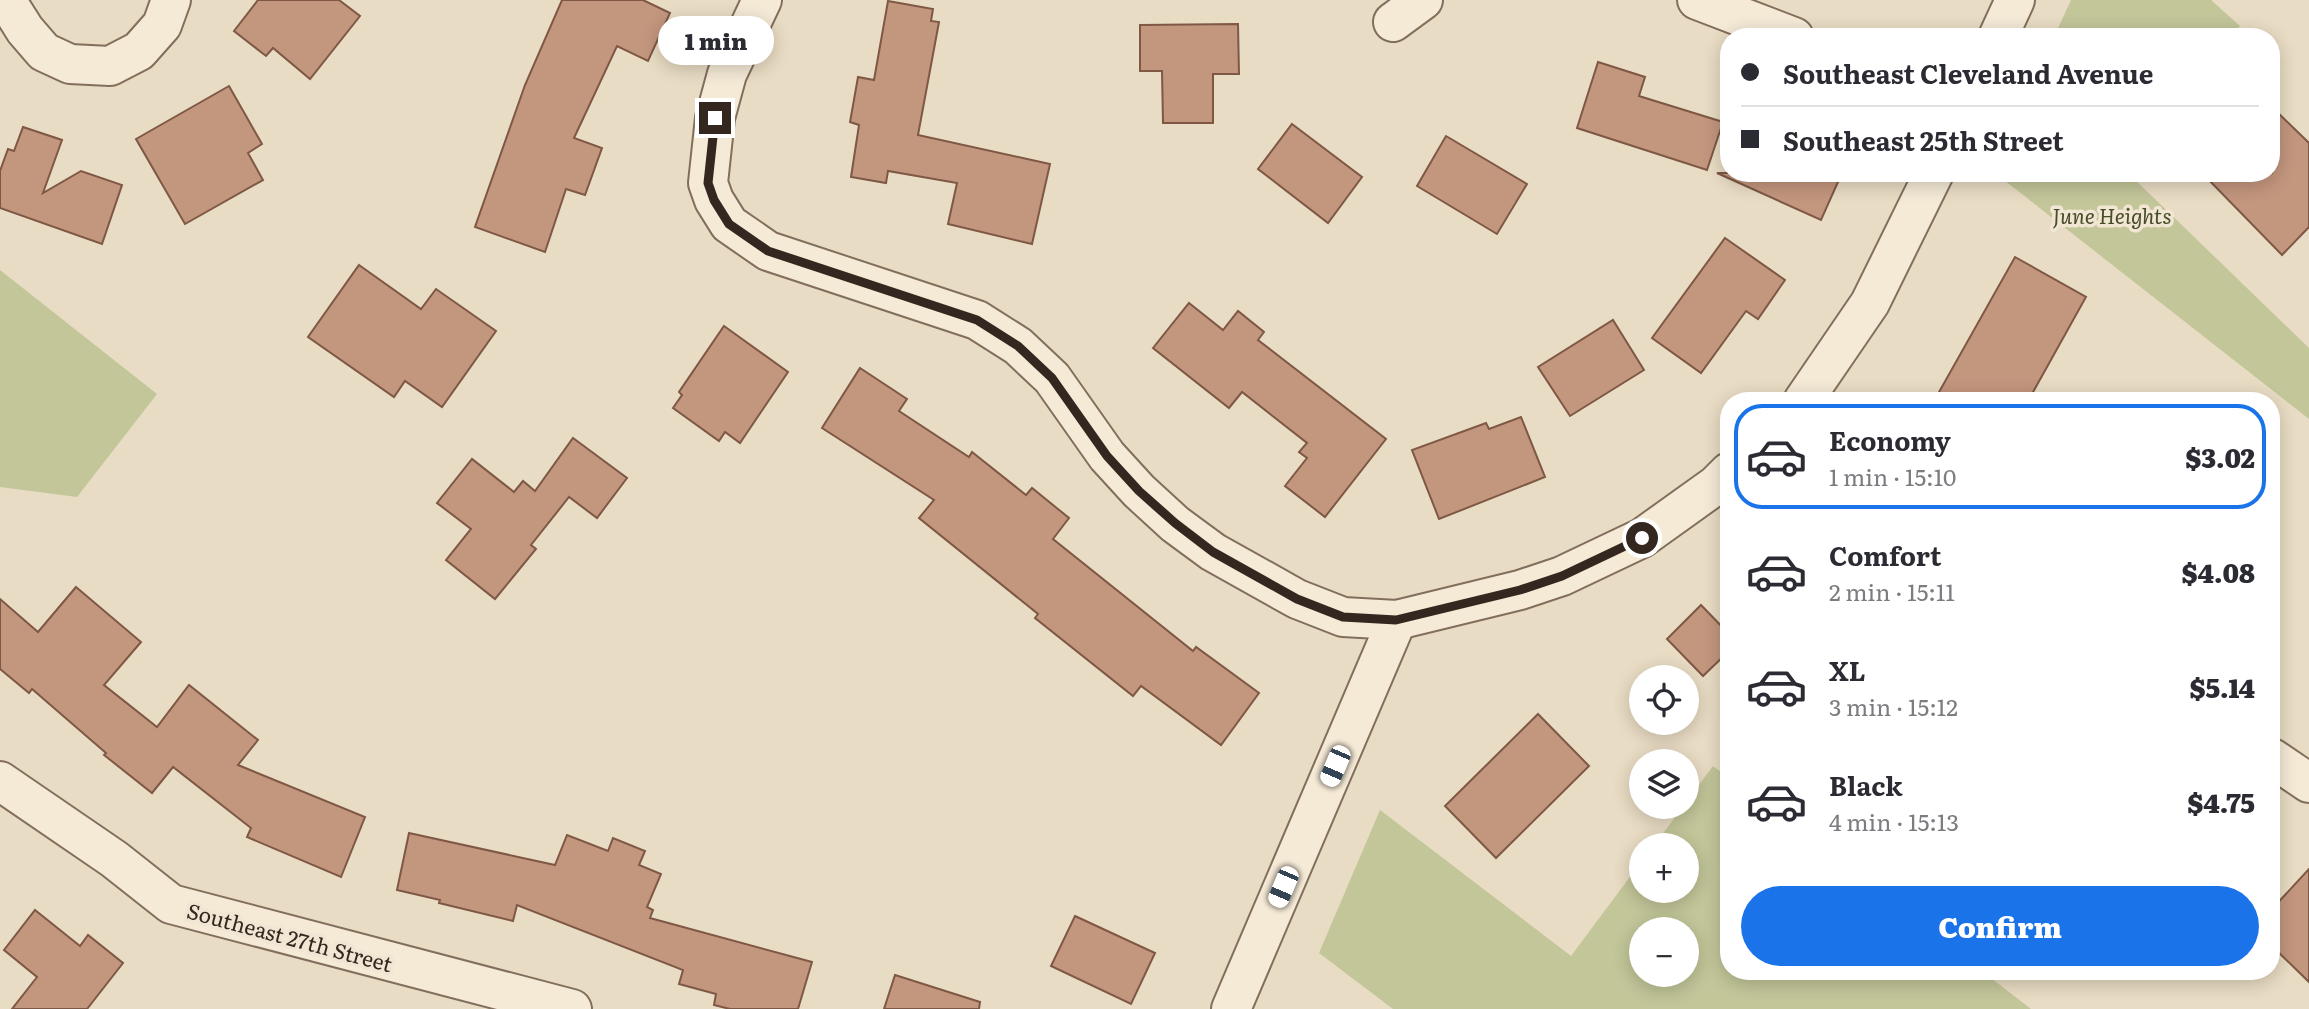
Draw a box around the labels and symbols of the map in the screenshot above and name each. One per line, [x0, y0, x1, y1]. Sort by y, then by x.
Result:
callout: 1 min [657, 17, 773, 66]
route end [699, 102, 731, 134]
park label: June Heights [2053, 199, 2171, 230]
route start [1626, 522, 1658, 554]
car [1318, 743, 1353, 789]
car [1266, 864, 1301, 910]
street label: Southeast 27th Street [184, 894, 397, 978]

